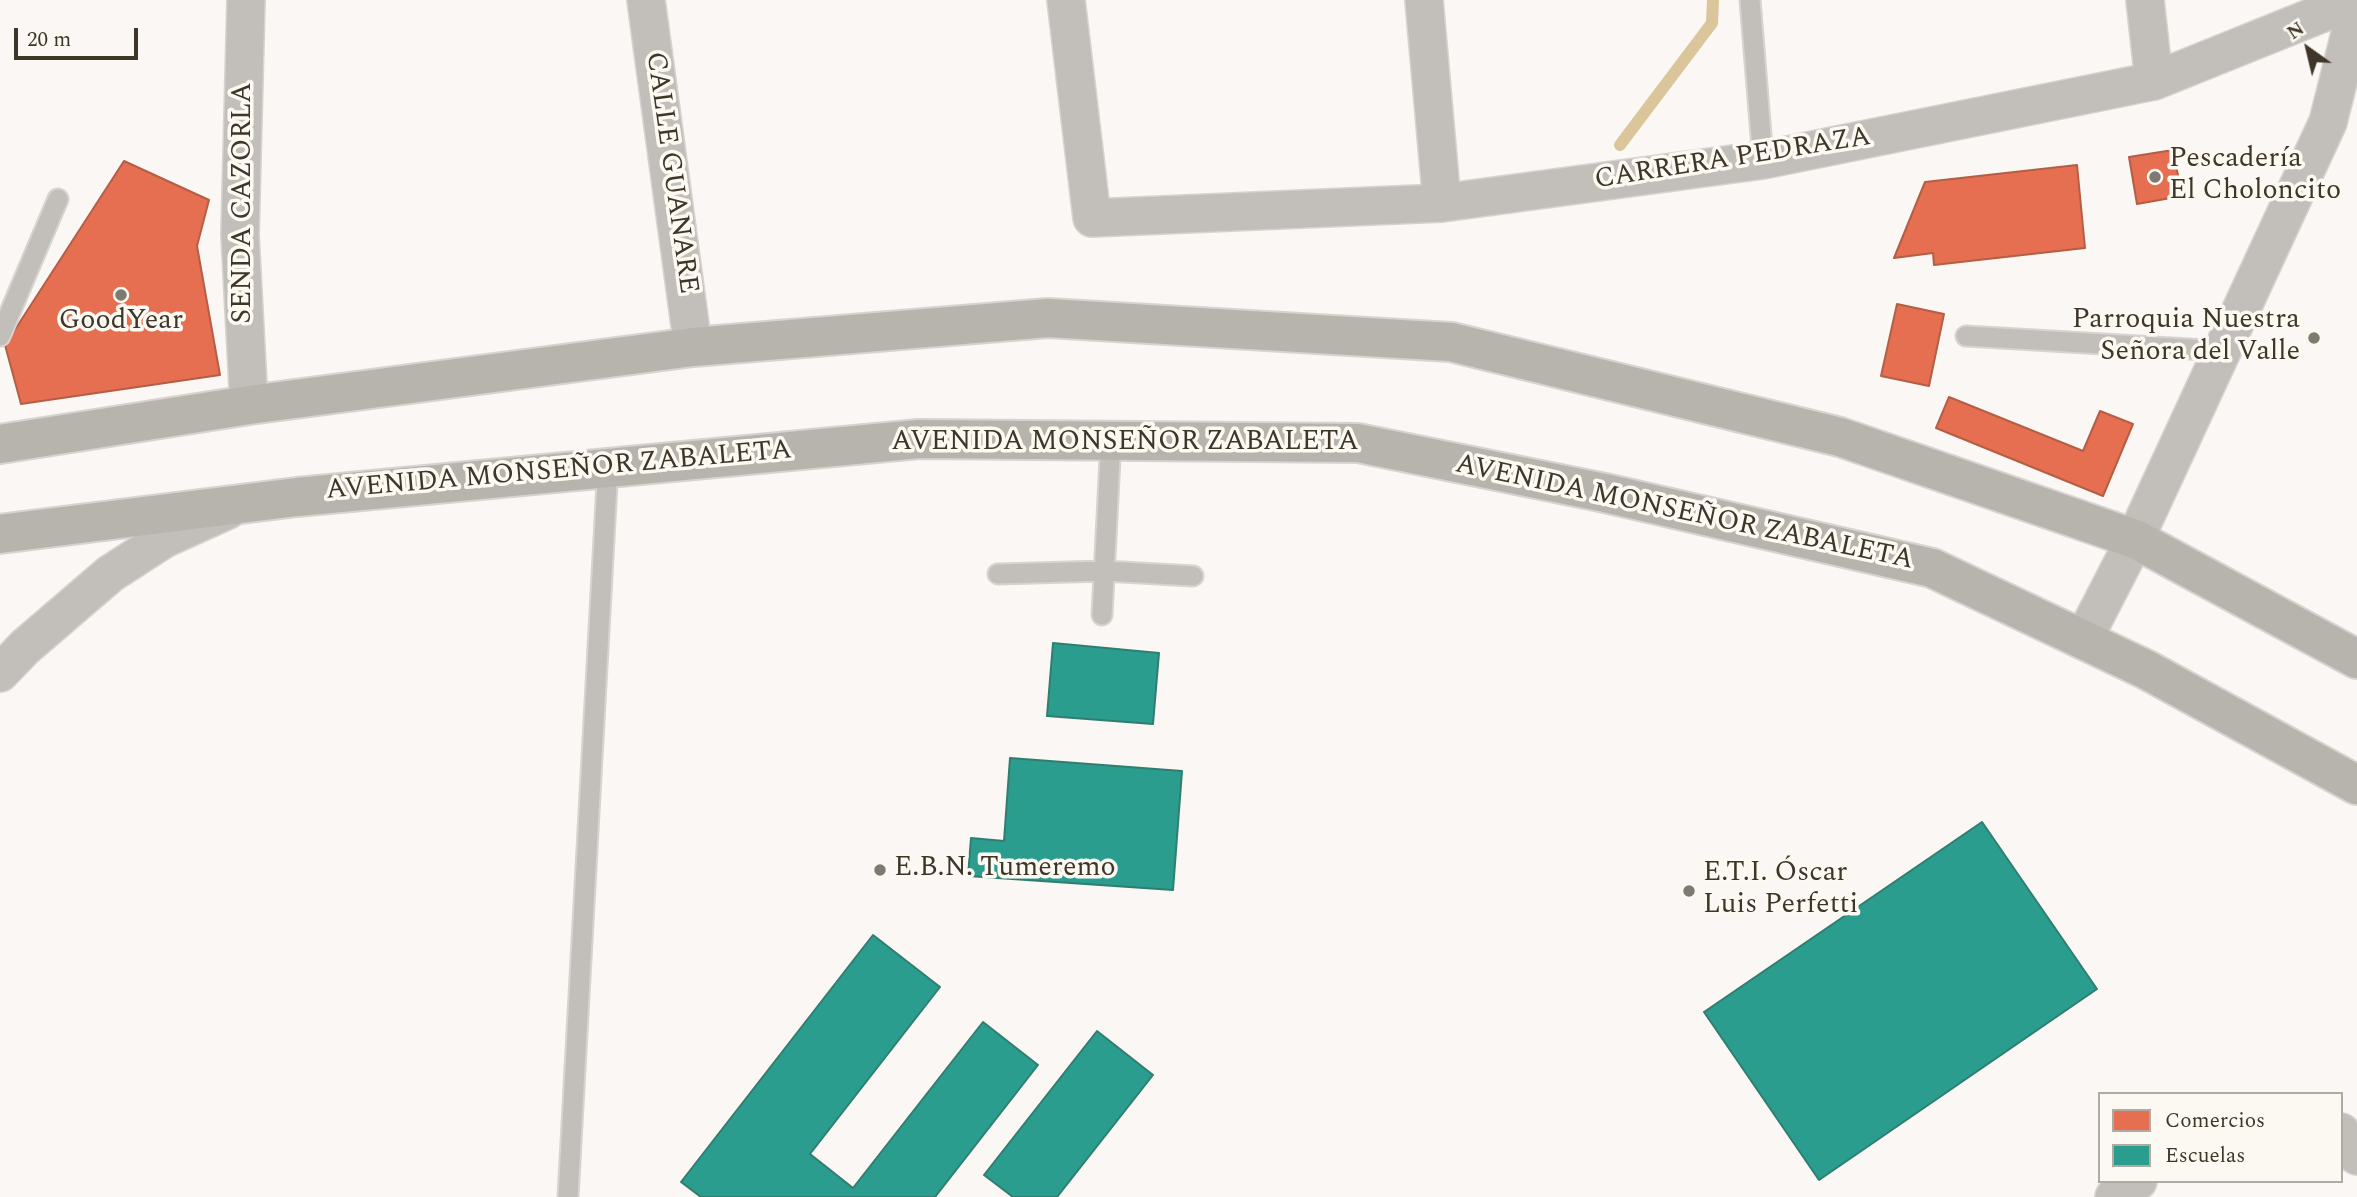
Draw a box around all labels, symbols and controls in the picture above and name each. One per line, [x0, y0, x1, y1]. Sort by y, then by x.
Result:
scale bar [18, 14, 142, 58]
north arrow [2273, 14, 2343, 84]
text: N [2281, 15, 2311, 48]
text: 20 m [27, 24, 71, 56]
street label: CALLE GUANARE [636, 50, 704, 296]
street label: SENDA CAZORLA [228, 82, 262, 324]
street label: CARRERA PEDRAZA [1593, 122, 1873, 198]
place label: Pescadería El Choloncito [2169, 144, 2341, 210]
marker: Pescadería El Choloncito [2147, 169, 2163, 185]
marker: GoodYear [113, 287, 129, 303]
place label: Parroquia Nuestra Señora del Valle [2072, 305, 2300, 371]
place label: GoodYear [59, 306, 183, 340]
marker: Parroquia Nuestra Señora del Valle [2306, 330, 2322, 346]
street label: AVENIDA MONSEÑOR ZABALETA [891, 427, 1359, 461]
street label: AVENIDA MONSEÑOR ZABALETA [325, 435, 793, 509]
street label: AVENIDA MONSEÑOR ZABALETA [1452, 449, 1916, 579]
place label: E.B.N. Tumeremo [894, 853, 1116, 887]
place label: E.T.I. Óscar Luis Perfetti [1703, 858, 1858, 924]
marker: E.B.N. Tumeremo [872, 862, 888, 878]
marker: E.T.I. Óscar Luis Perfetti [1681, 883, 1697, 899]
legend [2098, 1092, 2343, 1183]
text: Comercios [2165, 1105, 2265, 1137]
text: Escuelas [2165, 1140, 2245, 1172]

